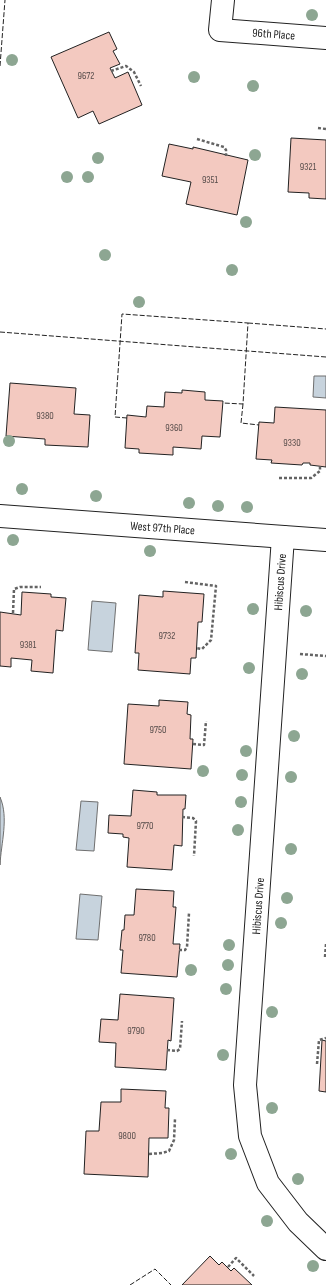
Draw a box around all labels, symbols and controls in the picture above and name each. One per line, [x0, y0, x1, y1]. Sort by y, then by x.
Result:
street label: 96th Place [252, 25, 296, 44]
house number: 9672 [78, 70, 94, 82]
house number: 9321 [300, 161, 317, 173]
house number: 9351 [202, 174, 219, 186]
house number: 9380 [36, 410, 54, 422]
house number: 9360 [165, 422, 183, 434]
house number: 9330 [283, 437, 301, 449]
street label: West 97th Place [130, 519, 196, 538]
street label: Hibiscus Drive [271, 553, 290, 611]
house number: 9732 [159, 630, 175, 642]
house number: 9381 [20, 639, 37, 651]
house number: 9750 [150, 724, 166, 736]
house number: 9770 [137, 820, 153, 832]
street label: Hibiscus Drive [249, 877, 268, 935]
house number: 9780 [138, 932, 156, 944]
house number: 9790 [127, 1025, 145, 1037]
house number: 9800 [118, 1130, 136, 1142]

